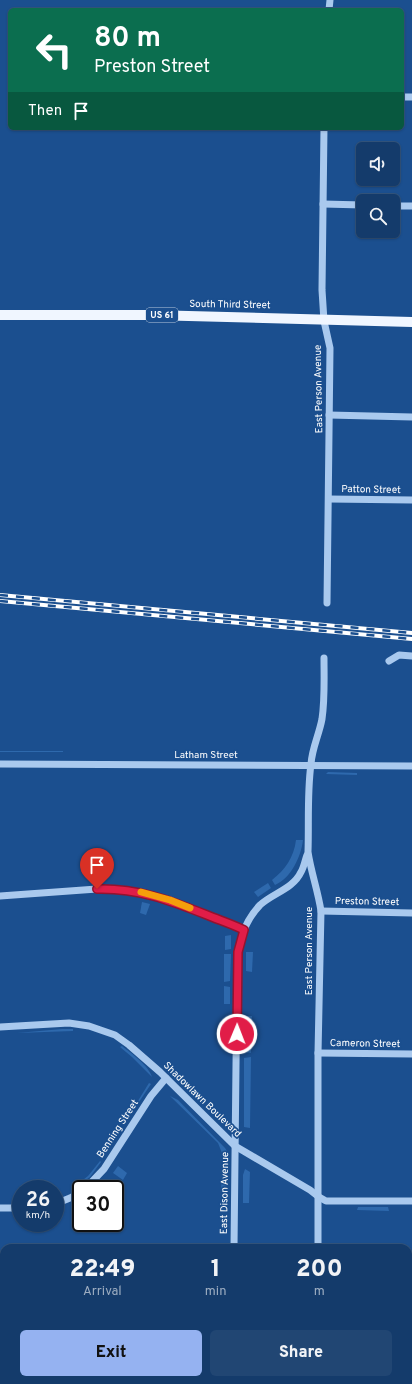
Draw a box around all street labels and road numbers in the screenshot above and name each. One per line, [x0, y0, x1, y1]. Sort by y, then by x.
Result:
street label: South Third Street [189, 298, 271, 312]
road number: US 61 [146, 308, 178, 322]
street label: East Person Avenue [312, 345, 326, 433]
street label: Patton Street [341, 483, 401, 497]
street label: Latham Street [174, 749, 238, 762]
street label: Preston Street [335, 895, 400, 909]
street label: East Person Avenue [303, 907, 316, 995]
street label: Cameron Street [330, 1037, 401, 1051]
street label: Shadowlawn Boulevard [160, 1059, 244, 1141]
street label: Benning Street [94, 1097, 142, 1161]
street label: East Dison Avenue [218, 1152, 232, 1234]

